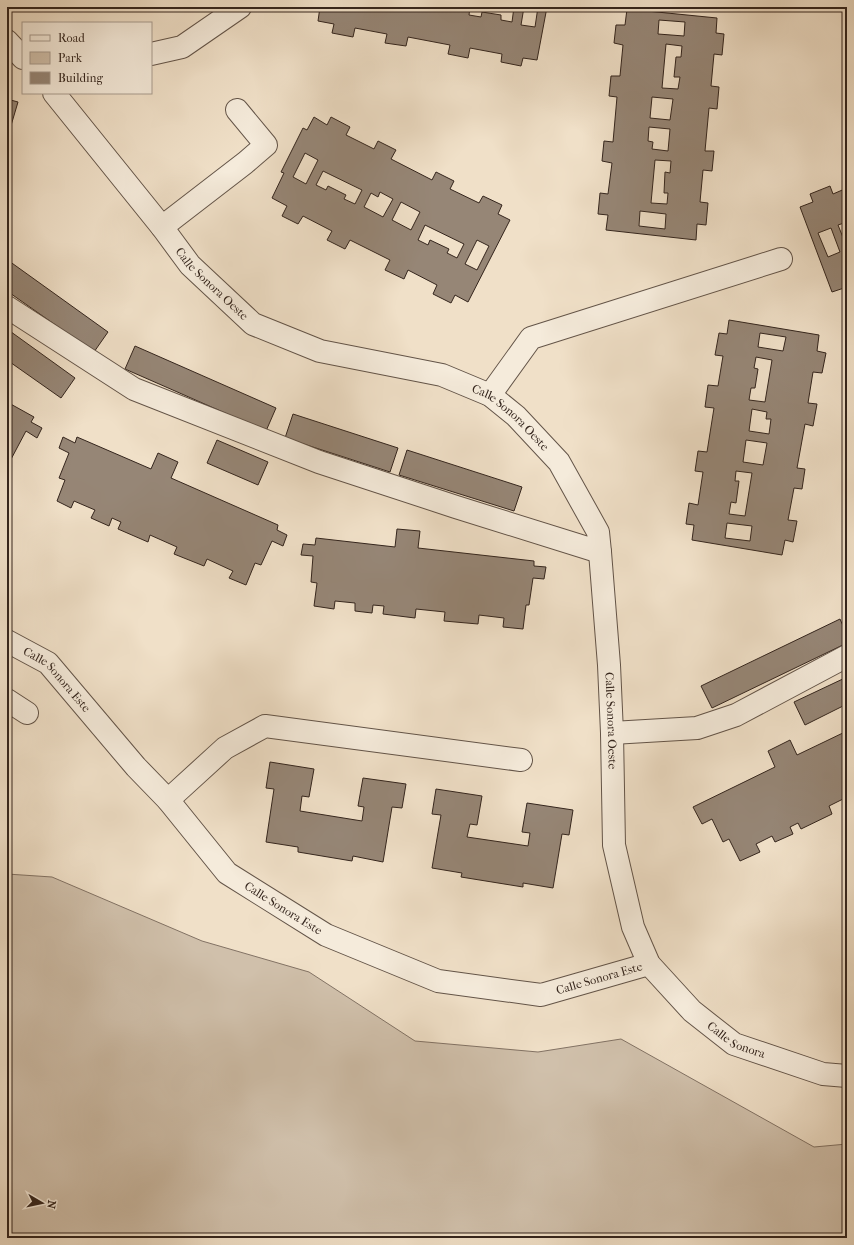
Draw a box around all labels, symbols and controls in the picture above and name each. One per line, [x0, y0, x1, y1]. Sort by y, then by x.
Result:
legend [22, 22, 152, 94]
text: Road [58, 31, 85, 45]
text: Park [58, 51, 83, 65]
text: Building [58, 71, 103, 85]
street label: Calle Sonora Oeste [173, 245, 251, 323]
street label: Calle Sonora Oeste [470, 381, 552, 454]
street label: Calle Sonora Este [21, 644, 93, 715]
street label: Calle Sonora Oeste [602, 672, 620, 770]
street label: Calle Sonora Este [242, 879, 325, 938]
street label: Calle Sonora Este [554, 959, 644, 997]
street label: Calle Sonora [704, 1019, 767, 1061]
north arrow [22, 1183, 62, 1223]
text: N [44, 1199, 58, 1210]

